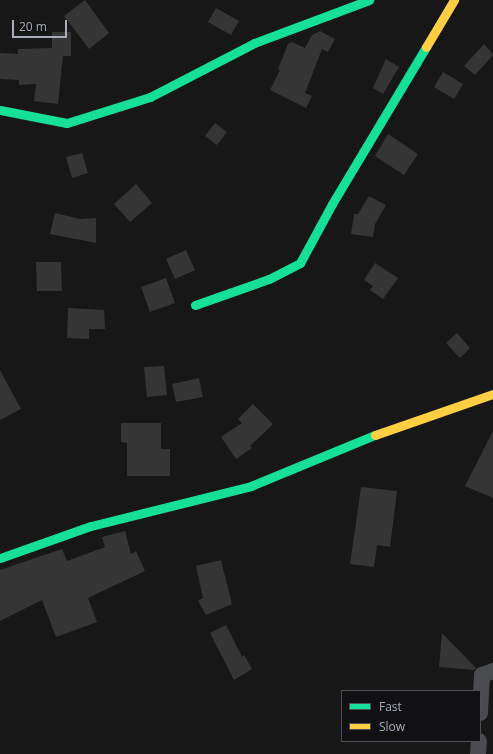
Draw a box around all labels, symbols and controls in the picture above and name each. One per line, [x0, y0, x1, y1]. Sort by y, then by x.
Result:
scale bar [14, 12, 69, 38]
text: 20 m [19, 18, 47, 35]
legend [341, 690, 481, 742]
text: Fast [379, 698, 402, 715]
text: Slow [379, 718, 405, 735]

